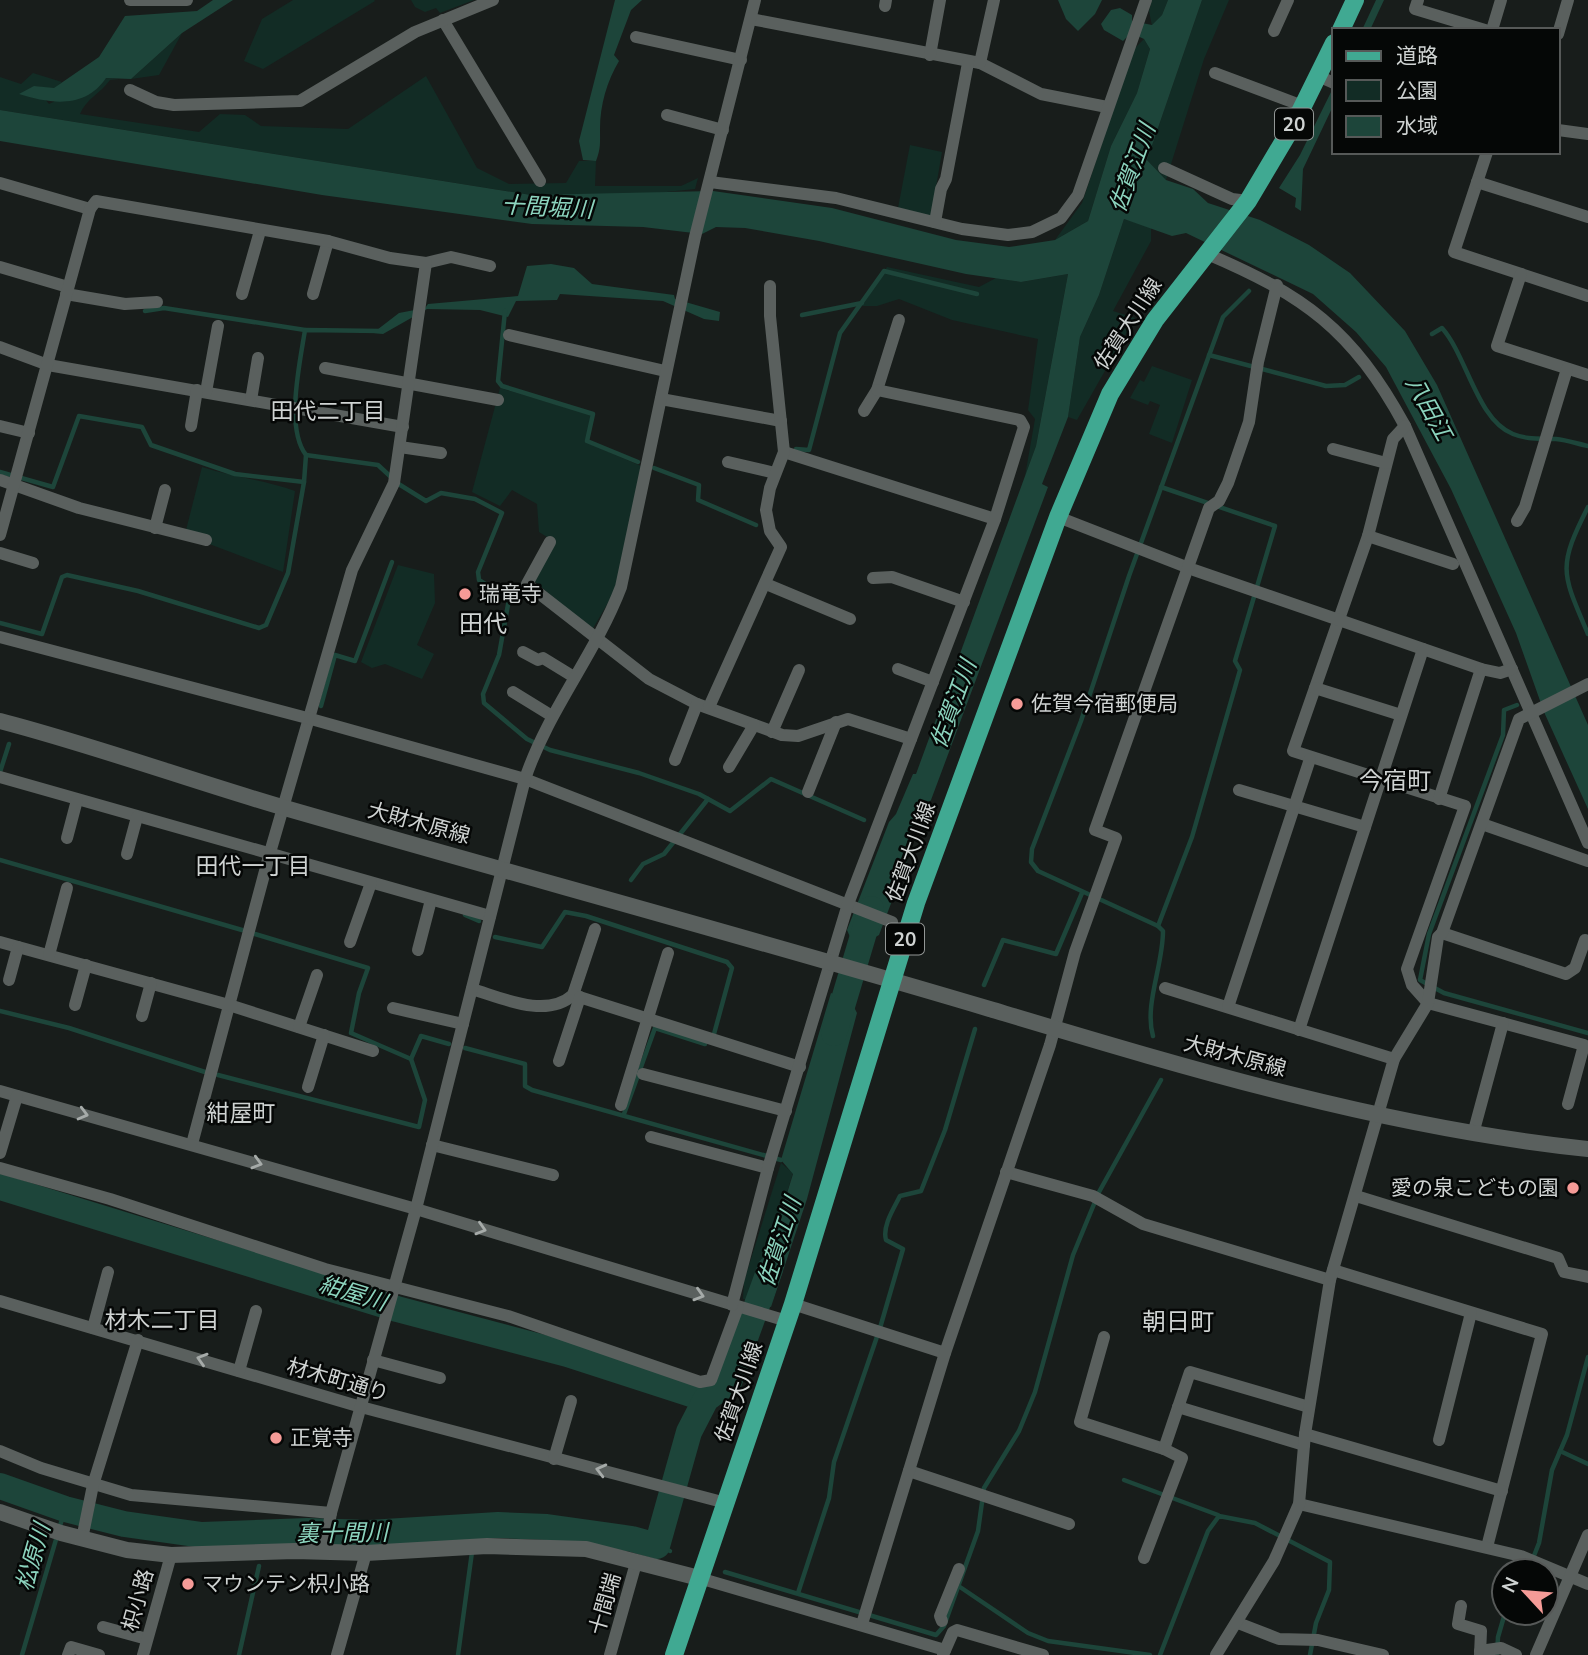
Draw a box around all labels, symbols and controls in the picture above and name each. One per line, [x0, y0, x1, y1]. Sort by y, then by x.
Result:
legend [1332, 28, 1560, 154]
text: 道路 [1396, 42, 1438, 70]
text: 公園 [1396, 77, 1438, 105]
road number: 20 [1275, 108, 1313, 140]
text: 水域 [1396, 112, 1438, 140]
water label: 佐賀江川 [1102, 117, 1164, 217]
water label: 十間堀川 [500, 190, 597, 226]
street label: 佐賀大川線 [1088, 272, 1168, 376]
water label: 八田江 [1398, 371, 1460, 449]
district label: 田代二丁目 [271, 396, 386, 427]
place label: 瑞竜寺 [479, 580, 542, 608]
marker: 瑞竜寺 [457, 586, 473, 602]
district label: 田代 [459, 608, 507, 640]
water label: 佐賀江川 [923, 653, 985, 753]
place label: 佐賀今宿郵便局 [1031, 690, 1178, 718]
marker: 佐賀今宿郵便局 [1009, 696, 1025, 712]
district label: 今宿町 [1359, 765, 1431, 797]
street label: 大財木原線 [365, 796, 473, 850]
street label: 佐賀大川線 [880, 798, 942, 906]
district label: 田代一丁目 [196, 851, 311, 882]
road number: 20 [886, 923, 924, 954]
street label: 大財木原線 [1181, 1029, 1289, 1083]
district label: 紺屋町 [207, 1098, 276, 1129]
one-way arrow [77, 1106, 89, 1120]
one-way arrow [251, 1155, 263, 1170]
place label: 愛の泉こどもの園 [1391, 1174, 1559, 1202]
marker: 愛の泉こどもの園 [1565, 1180, 1581, 1196]
water label: 佐賀江川 [751, 1191, 809, 1291]
one-way arrow [475, 1221, 487, 1236]
water label: 紺屋川 [315, 1269, 393, 1319]
one-way arrow [693, 1287, 705, 1302]
district label: 材木二丁目 [105, 1305, 220, 1336]
district label: 朝日町 [1142, 1306, 1214, 1338]
street label: 佐賀大川線 [709, 1338, 769, 1446]
street label: 材木町通り [284, 1352, 392, 1408]
one-way arrow [196, 1353, 208, 1368]
place label: 正覚寺 [290, 1424, 353, 1452]
marker: 正覚寺 [268, 1430, 284, 1446]
one-way arrow [595, 1464, 607, 1478]
water label: 松原川 [9, 1517, 59, 1595]
water label: 裏十間川 [296, 1517, 391, 1550]
north arrow [1490, 1557, 1560, 1627]
street label: 枳小路 [116, 1566, 160, 1634]
place label: マウンテン枳小路 [202, 1570, 370, 1598]
street label: 十間端 [583, 1570, 627, 1638]
text: N [1496, 1573, 1525, 1597]
marker: マウンテン枳小路 [180, 1576, 196, 1592]

